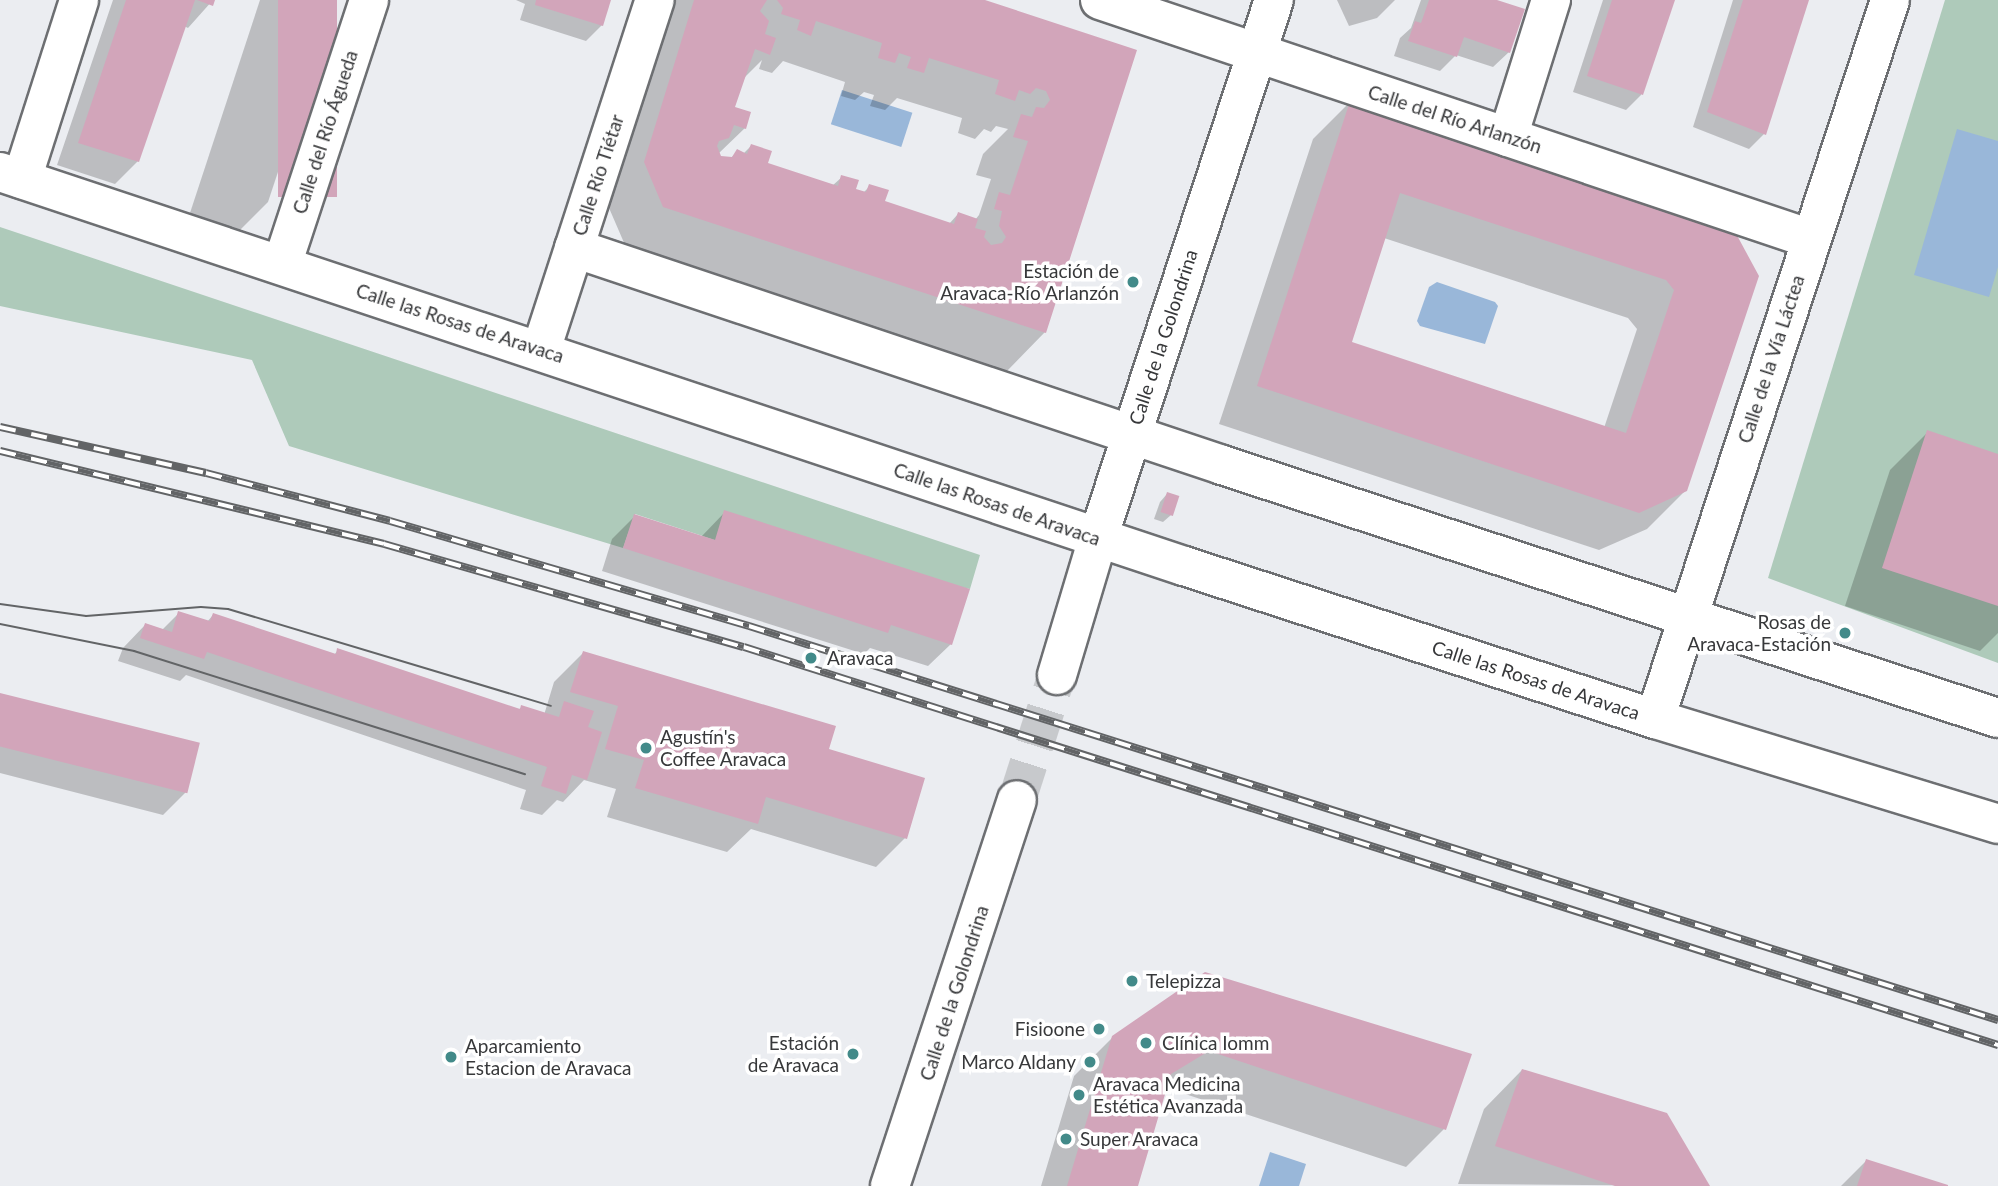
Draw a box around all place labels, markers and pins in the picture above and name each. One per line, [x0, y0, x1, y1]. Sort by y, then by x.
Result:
place label: Estación de Aravaca-Río Arlanzón [940, 260, 1119, 304]
marker: Estación de Aravaca-Río Arlanzón [1125, 274, 1141, 290]
place label: Rosas de Aravaca-Estación [1687, 611, 1831, 655]
marker: Rosas de Aravaca-Estación [1837, 625, 1853, 641]
place label: Aravaca [827, 647, 893, 669]
marker: Aravaca [801, 648, 821, 668]
place label: Agustín's Coffee Aravaca [660, 726, 787, 770]
marker: Agustín's Coffee Aravaca [638, 740, 654, 756]
place label: Telepizza [1146, 970, 1221, 992]
marker: Telepizza [1124, 973, 1140, 989]
place label: Fisioone [1015, 1018, 1085, 1040]
marker: Fisioone [1091, 1021, 1107, 1037]
place label: Estación de Aravaca [747, 1032, 839, 1076]
place label: Clínica Iomm [1162, 1032, 1269, 1054]
marker: Clínica Iomm [1136, 1033, 1156, 1053]
place label: Aparcamiento Estacion de Aravaca [465, 1035, 632, 1079]
marker: Estación de Aravaca [845, 1046, 861, 1062]
marker: Aparcamiento Estacion de Aravaca [443, 1049, 459, 1065]
place label: Marco Aldany [961, 1051, 1076, 1073]
marker: Marco Aldany [1082, 1054, 1098, 1070]
place label: Aravaca Medicina Estética Avanzada [1093, 1073, 1244, 1117]
marker: Aravaca Medicina Estética Avanzada [1071, 1087, 1087, 1103]
place label: Super Aravaca [1080, 1128, 1200, 1150]
marker: Super Aravaca [1058, 1131, 1074, 1147]

